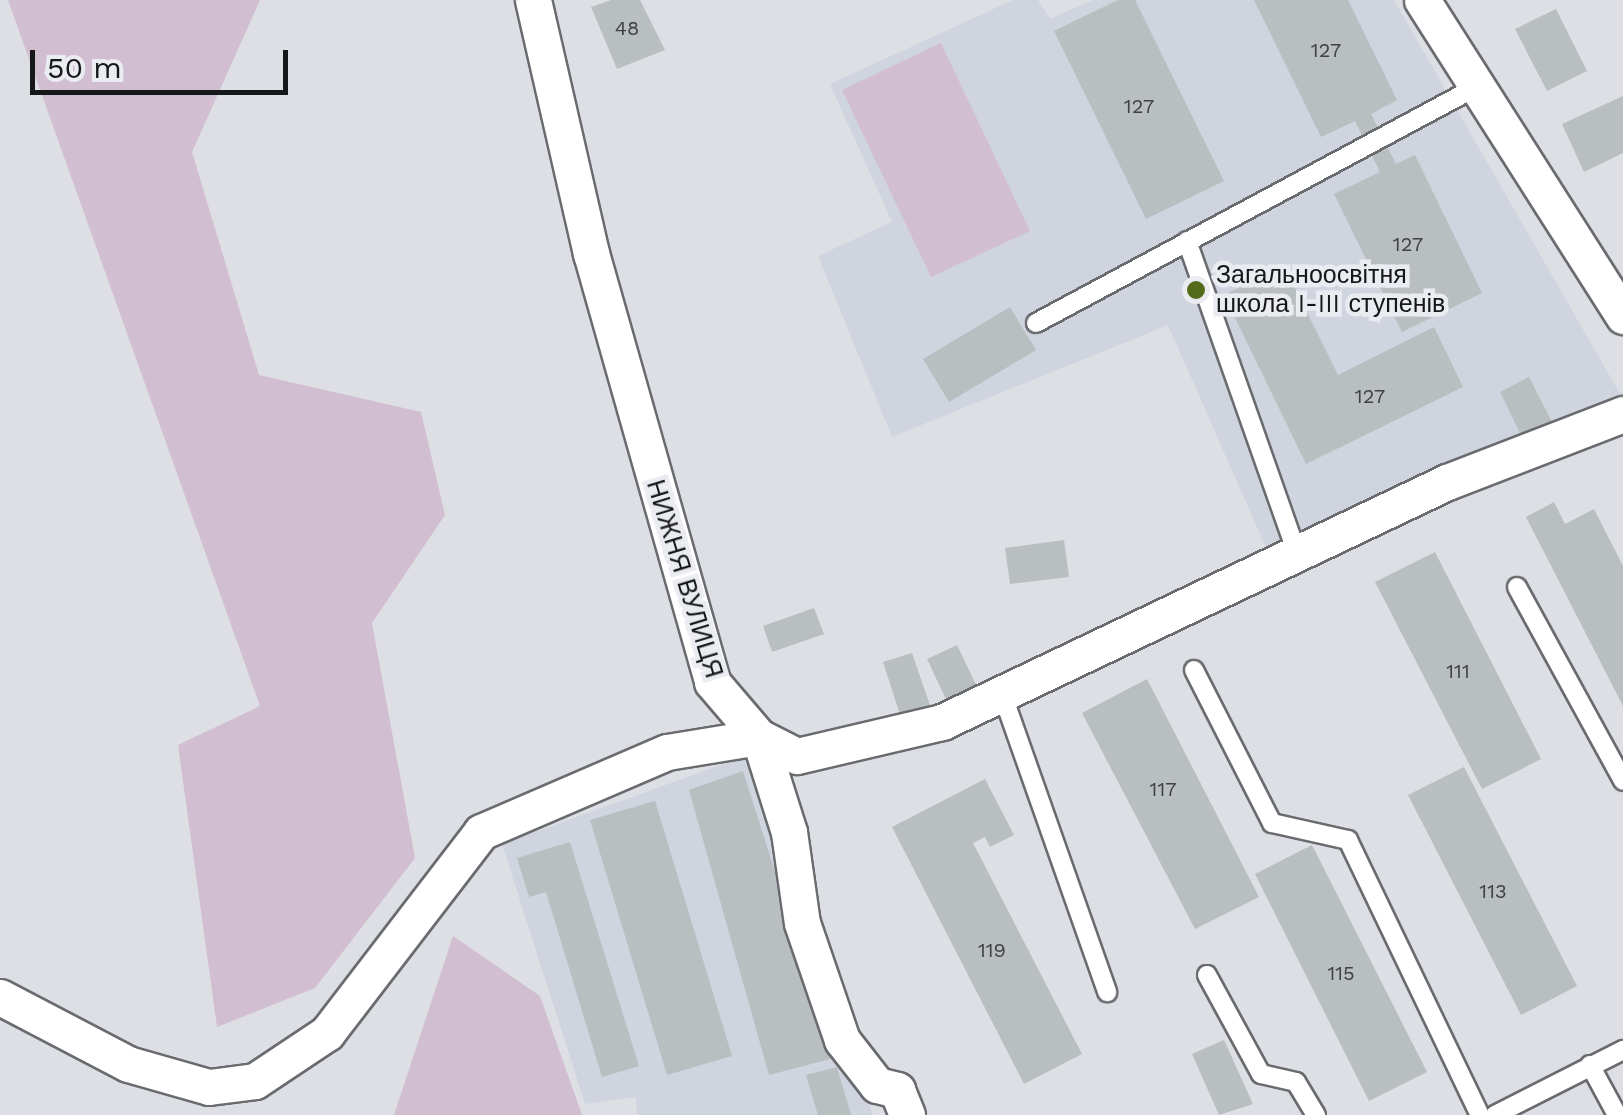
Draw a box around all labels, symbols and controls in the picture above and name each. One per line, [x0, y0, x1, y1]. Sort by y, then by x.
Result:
house number: 48 [615, 16, 639, 40]
scale bar [35, 30, 292, 92]
house number: 127 [1311, 38, 1341, 62]
text: 50 m [47, 50, 122, 85]
house number: 127 [1124, 94, 1154, 118]
house number: 127 [1393, 232, 1423, 256]
place label: Загальноосвітня школа I-III ступенів [1216, 261, 1445, 320]
marker: Загальноосвітня школа I-III ступенів [1185, 279, 1207, 301]
house number: 127 [1355, 384, 1385, 408]
street label: НИЖНЯ ВУЛИЦЯ [640, 476, 728, 682]
house number: 111 [1446, 659, 1470, 683]
house number: 117 [1150, 777, 1176, 801]
house number: 113 [1479, 879, 1507, 903]
house number: 119 [978, 938, 1006, 962]
house number: 115 [1327, 961, 1355, 985]

